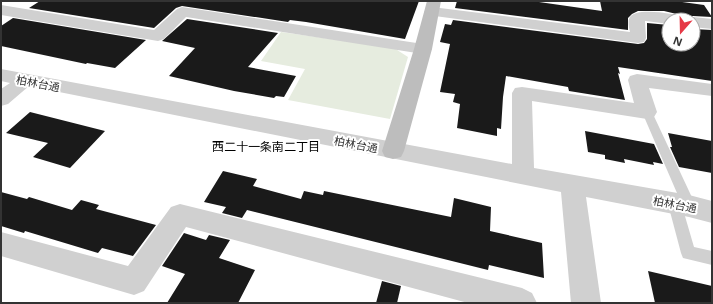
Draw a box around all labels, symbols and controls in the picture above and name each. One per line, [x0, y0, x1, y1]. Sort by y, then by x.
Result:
north arrow [661, 12, 701, 52]
text: N [671, 33, 684, 50]
street label: 柏林台通 [15, 71, 61, 95]
street label: 柏林台通 [333, 132, 379, 156]
district label: 西二十一条南二丁目 [212, 138, 320, 155]
street label: 柏林台通 [652, 192, 698, 216]

